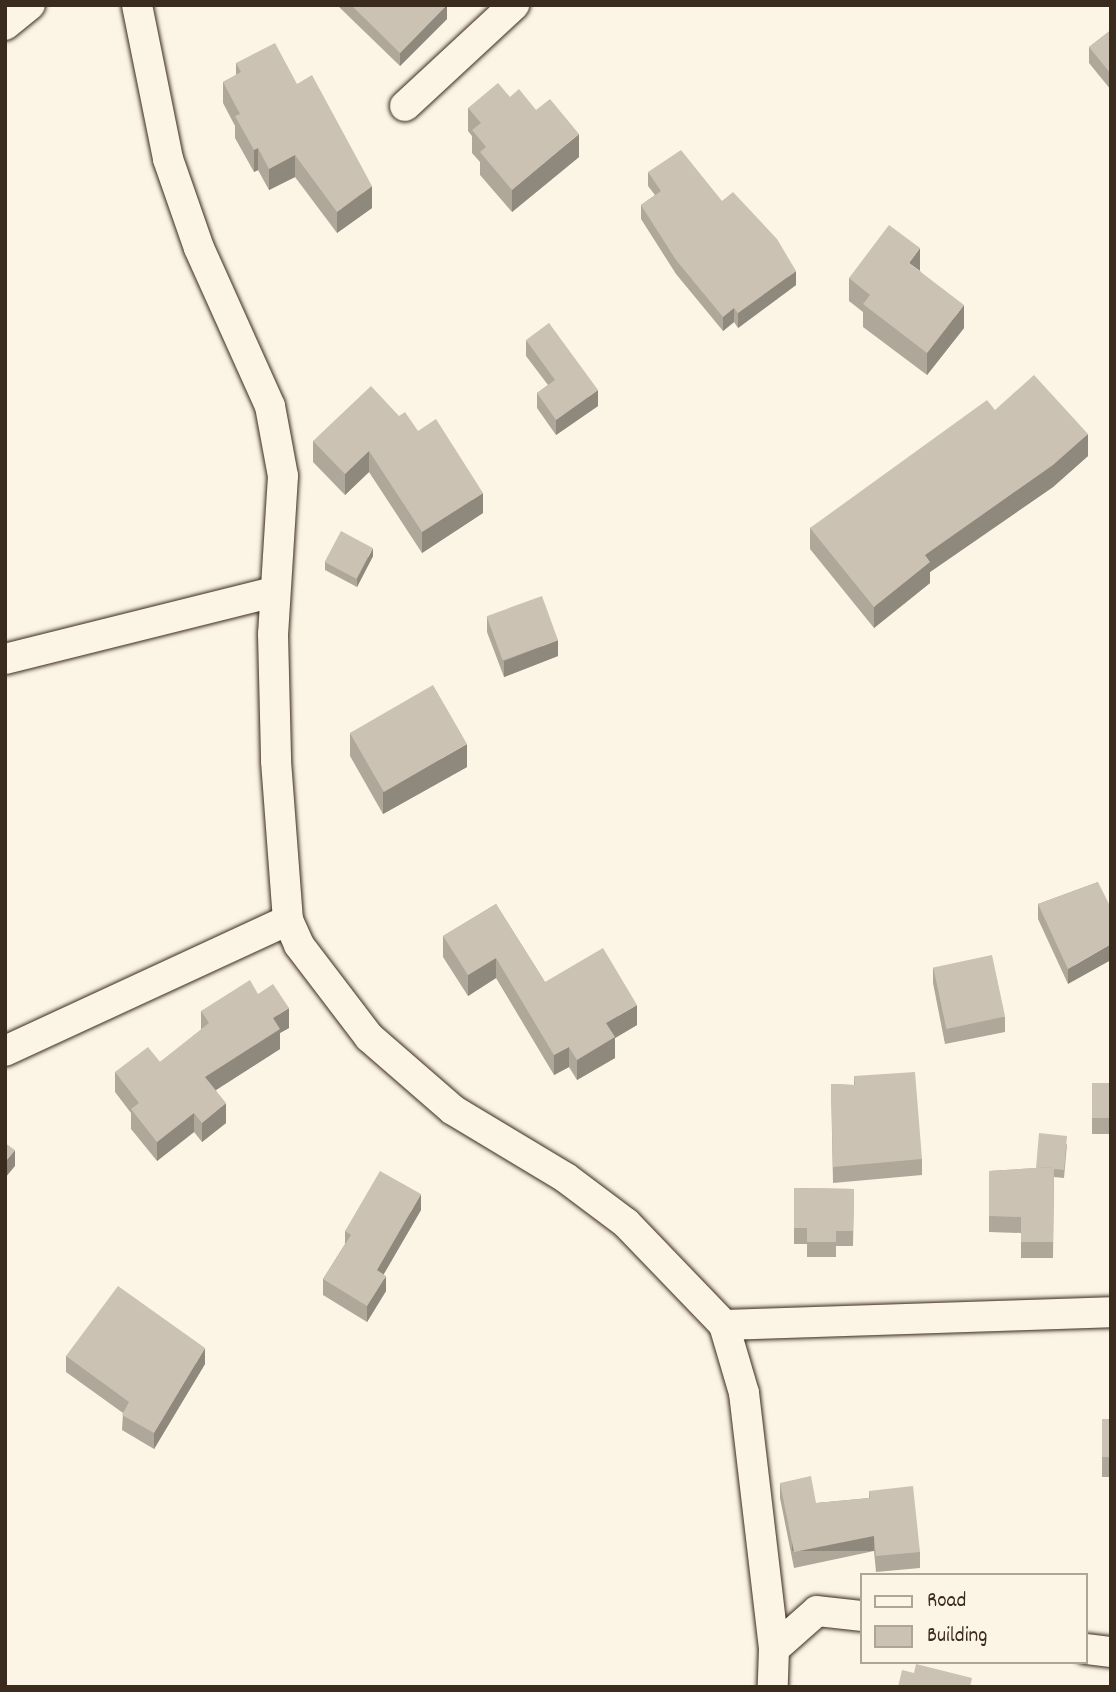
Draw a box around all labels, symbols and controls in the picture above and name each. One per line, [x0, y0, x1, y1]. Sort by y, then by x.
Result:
legend [860, 1573, 1088, 1664]
text: Road [927, 1587, 966, 1617]
text: Building [927, 1622, 987, 1652]

